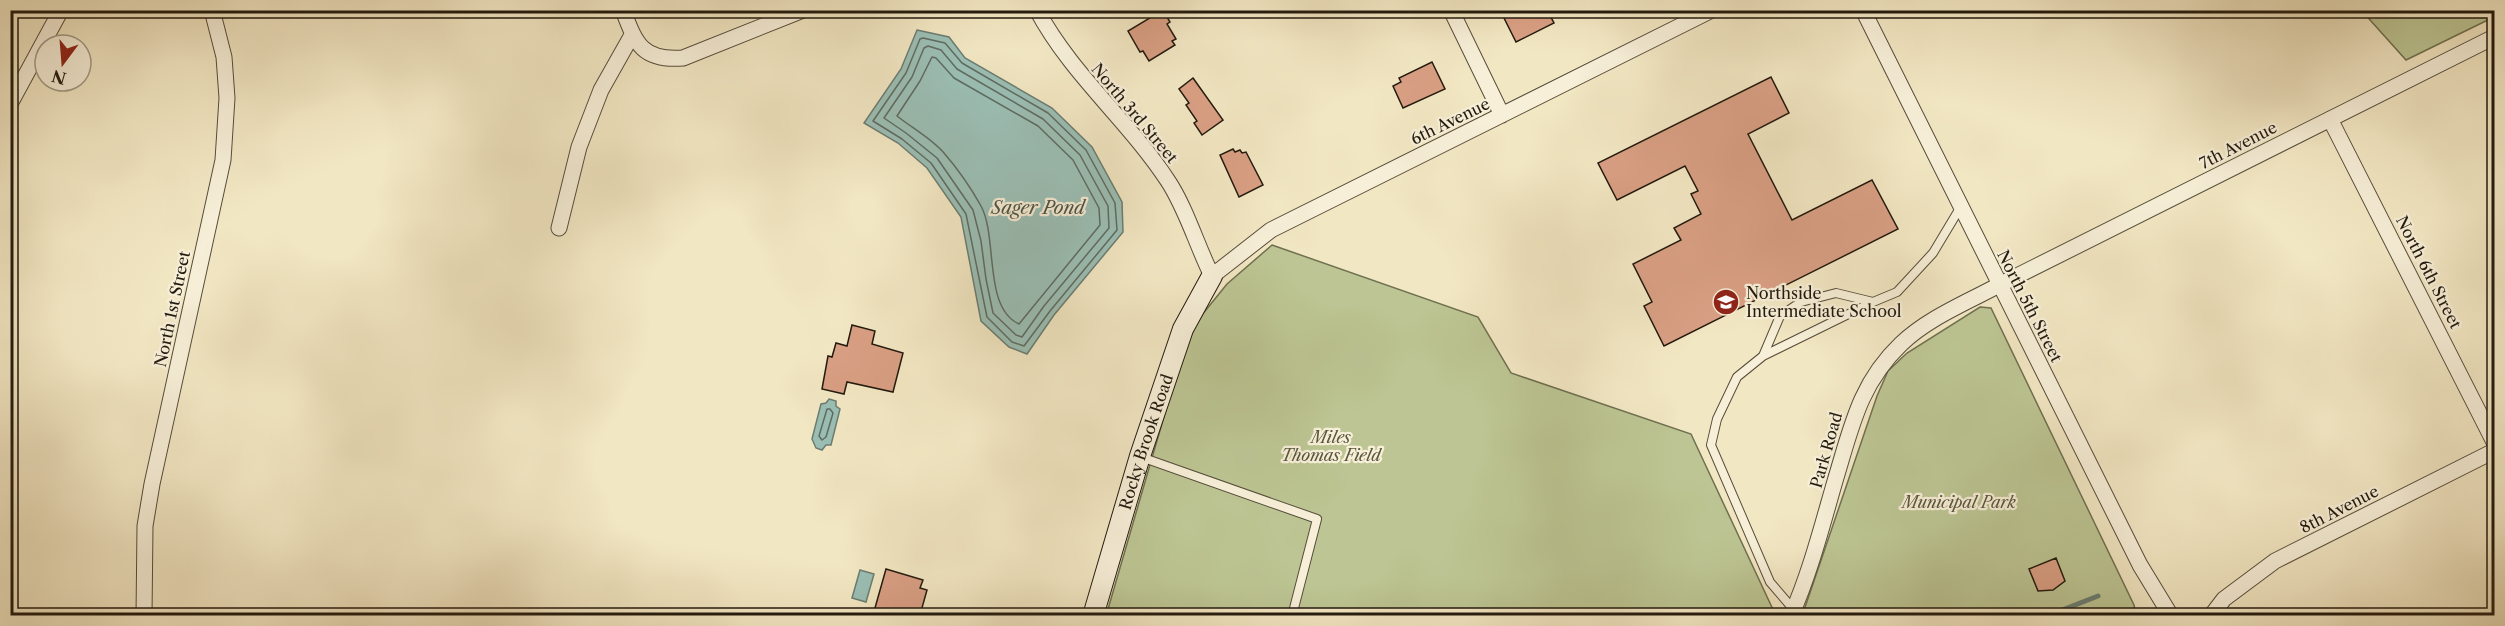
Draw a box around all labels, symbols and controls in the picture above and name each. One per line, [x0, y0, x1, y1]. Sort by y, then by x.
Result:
north arrow [33, 33, 93, 93]
street label: North 3rd Street [1087, 59, 1183, 167]
text: N [49, 66, 68, 89]
street label: 6th Avenue [1407, 93, 1493, 149]
street label: 7th Avenue [2196, 117, 2280, 173]
water label: Sager Pond [990, 197, 1087, 219]
street label: North 6th Street [2392, 212, 2466, 332]
street label: North 5th Street [1993, 247, 2067, 366]
street label: North 1st Street [150, 249, 194, 369]
place label: Northside Intermediate School [1746, 283, 1902, 321]
school or university icon: Northside Intermediate School [1711, 287, 1741, 317]
street label: Rocky Brook Road [1115, 371, 1177, 512]
street label: Park Road [1806, 409, 1846, 490]
park label: Miles Thomas Field [1281, 427, 1382, 465]
street label: 8th Avenue [2296, 481, 2382, 537]
park label: Municipal Park [1900, 492, 2017, 512]

